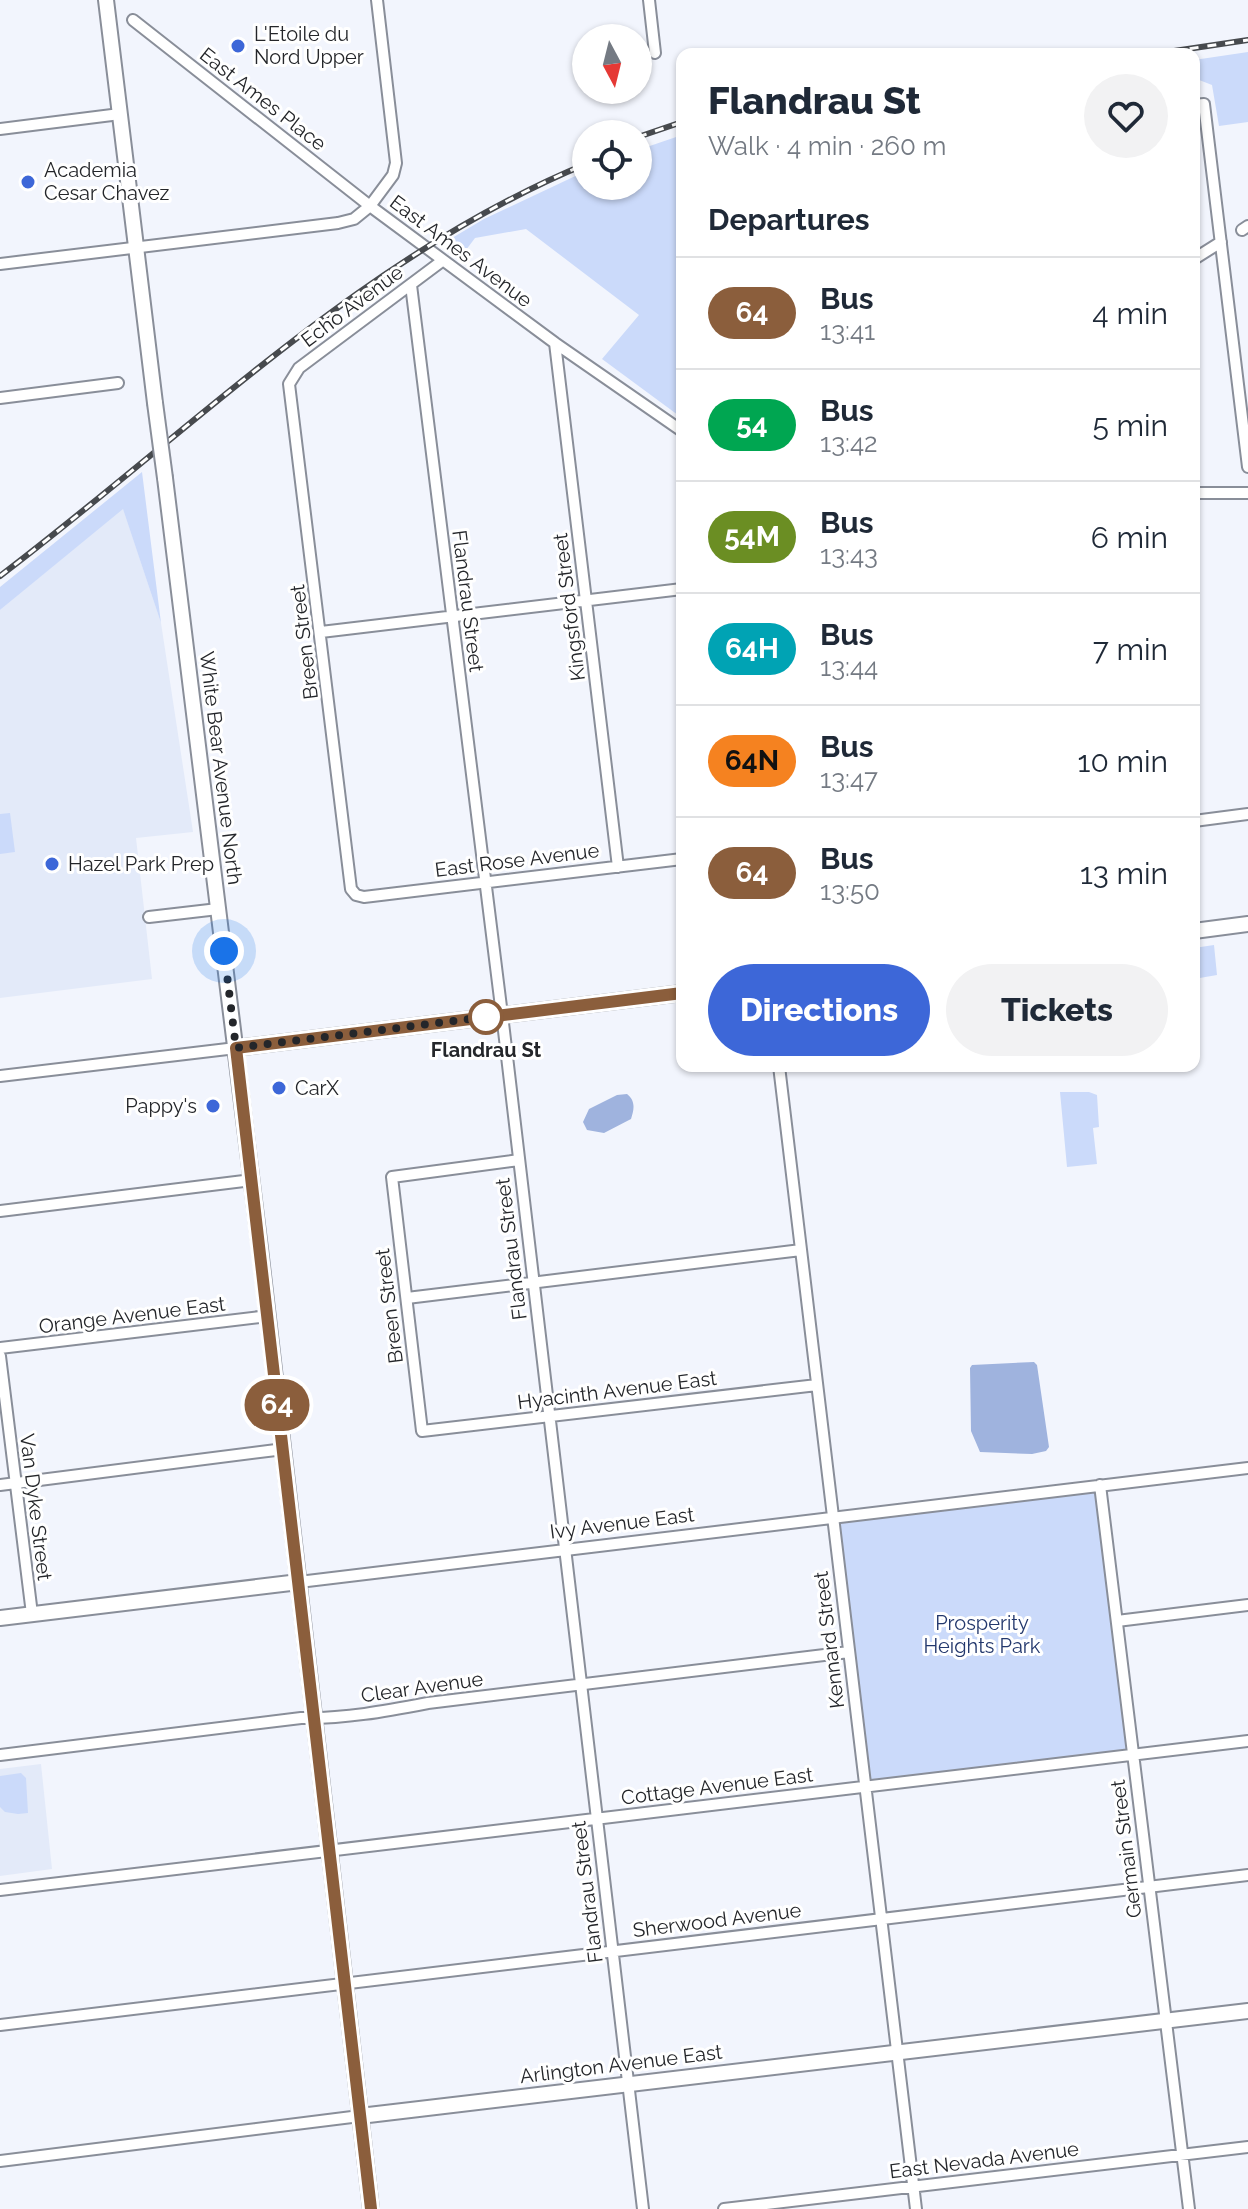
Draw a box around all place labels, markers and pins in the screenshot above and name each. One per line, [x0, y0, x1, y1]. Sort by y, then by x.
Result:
place label: L'Etoile du Nord Upper [254, 22, 364, 69]
marker: L'Etoile du Nord Upper [229, 37, 247, 55]
place label: Academia Cesar Chavez [44, 158, 170, 205]
marker: Academia Cesar Chavez [19, 173, 37, 191]
place label: Hazel Park Prep [68, 852, 214, 876]
marker: Hazel Park Prep [43, 855, 61, 873]
marker: Flandrau St [469, 1000, 503, 1034]
place label: Flandrau St [431, 1038, 541, 1062]
place label: CarX [295, 1076, 339, 1100]
marker: CarX [270, 1079, 288, 1097]
place label: Pappy's [125, 1094, 197, 1118]
marker: Pappy's [204, 1097, 222, 1115]

